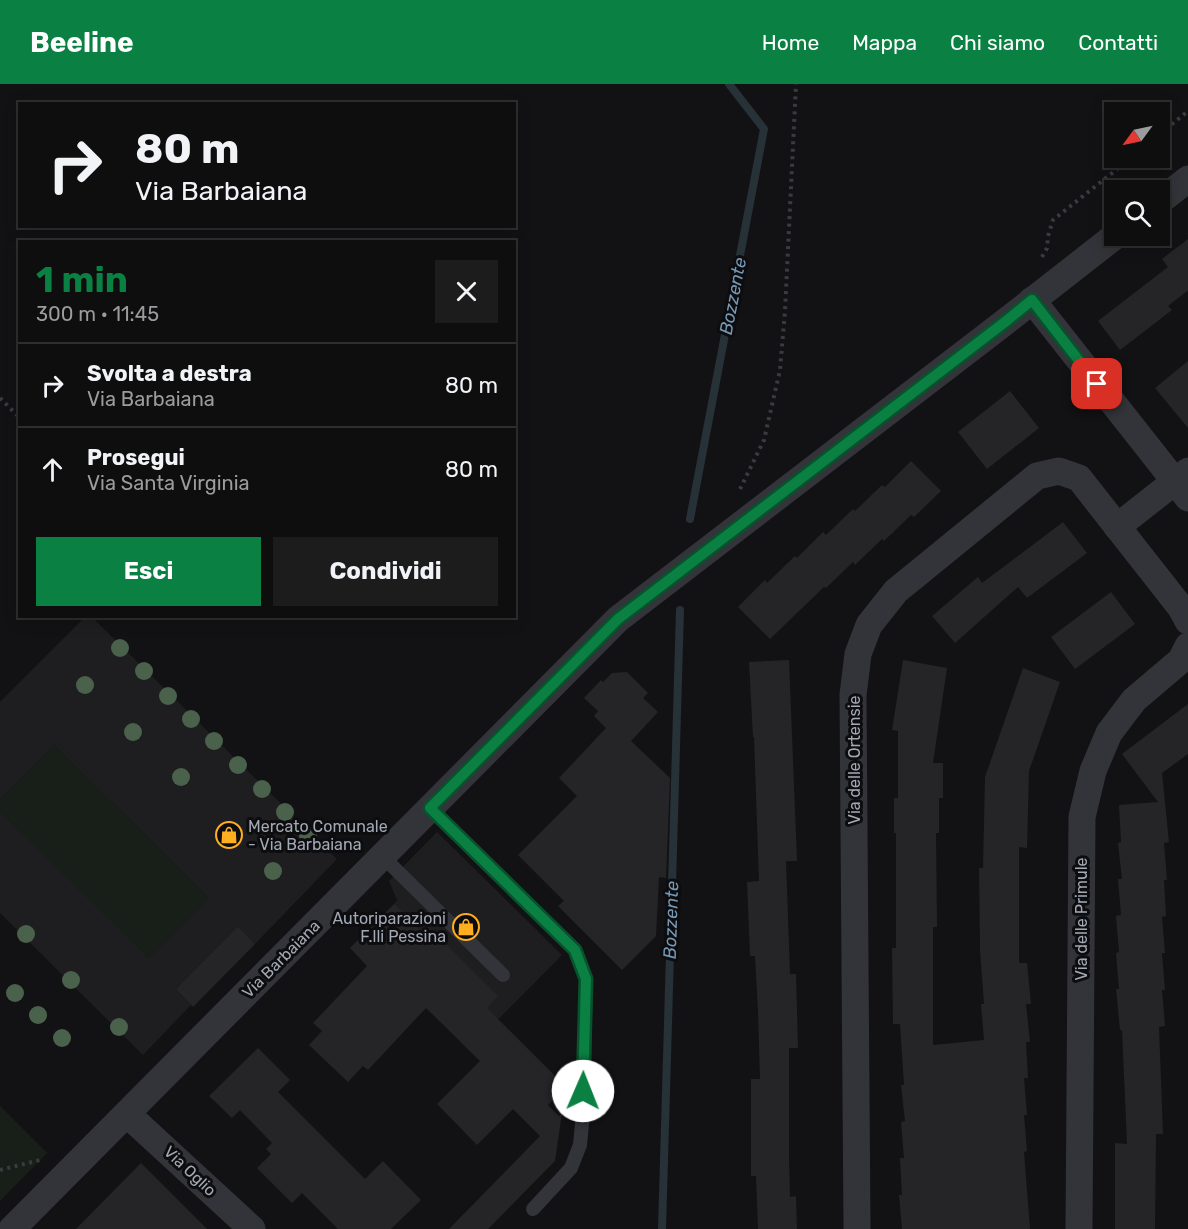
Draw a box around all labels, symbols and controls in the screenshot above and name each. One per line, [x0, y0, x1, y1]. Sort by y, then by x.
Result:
text: Beeline [30, 26, 134, 59]
text: Home [762, 30, 819, 55]
text: Mappa [852, 30, 917, 55]
text: Chi siamo [950, 30, 1045, 55]
text: Contatti [1078, 30, 1158, 55]
north arrow [1104, 102, 1170, 168]
map controls [1104, 102, 1170, 246]
text: 80 m [135, 124, 239, 174]
icon: right [36, 126, 114, 204]
text: Via Barbaiana [135, 175, 308, 207]
button: search [1104, 180, 1170, 246]
water label: Bozzente [715, 256, 751, 336]
text: 1 min [36, 258, 128, 301]
button: close [435, 260, 498, 323]
text: 300 m · 11:45 [36, 302, 159, 326]
pin [1071, 358, 1122, 409]
text: Svolta a destra [87, 360, 252, 387]
icon: arrive [1080, 367, 1113, 400]
icon: right [36, 369, 69, 402]
text: 80 m [445, 372, 498, 399]
text: Via Barbaiana [87, 387, 215, 411]
text: Prosegui [87, 444, 185, 471]
icon: ahead [36, 453, 69, 486]
text: 80 m [445, 456, 498, 483]
text: Via Santa Virginia [87, 471, 250, 495]
button: Esci [36, 537, 261, 606]
button: Condividi [273, 537, 498, 606]
street label: Via delle Ortensie [845, 695, 864, 825]
place label: Mercato Comunale - Via Barbaiana [248, 817, 388, 854]
shop icon: Mercato Comunale - Via Barbaiana [214, 820, 244, 850]
street label: Via delle Primule [1072, 857, 1091, 981]
water label: Bozzente [659, 881, 683, 959]
place label: Autoriparazioni F.lli Pessina [332, 909, 446, 946]
shop icon: Autoriparazioni F.lli Pessina [451, 912, 481, 942]
street label: Via Barbaiana [238, 916, 324, 1002]
position arrow [551, 1059, 615, 1123]
street label: Via Oglio [160, 1142, 220, 1200]

